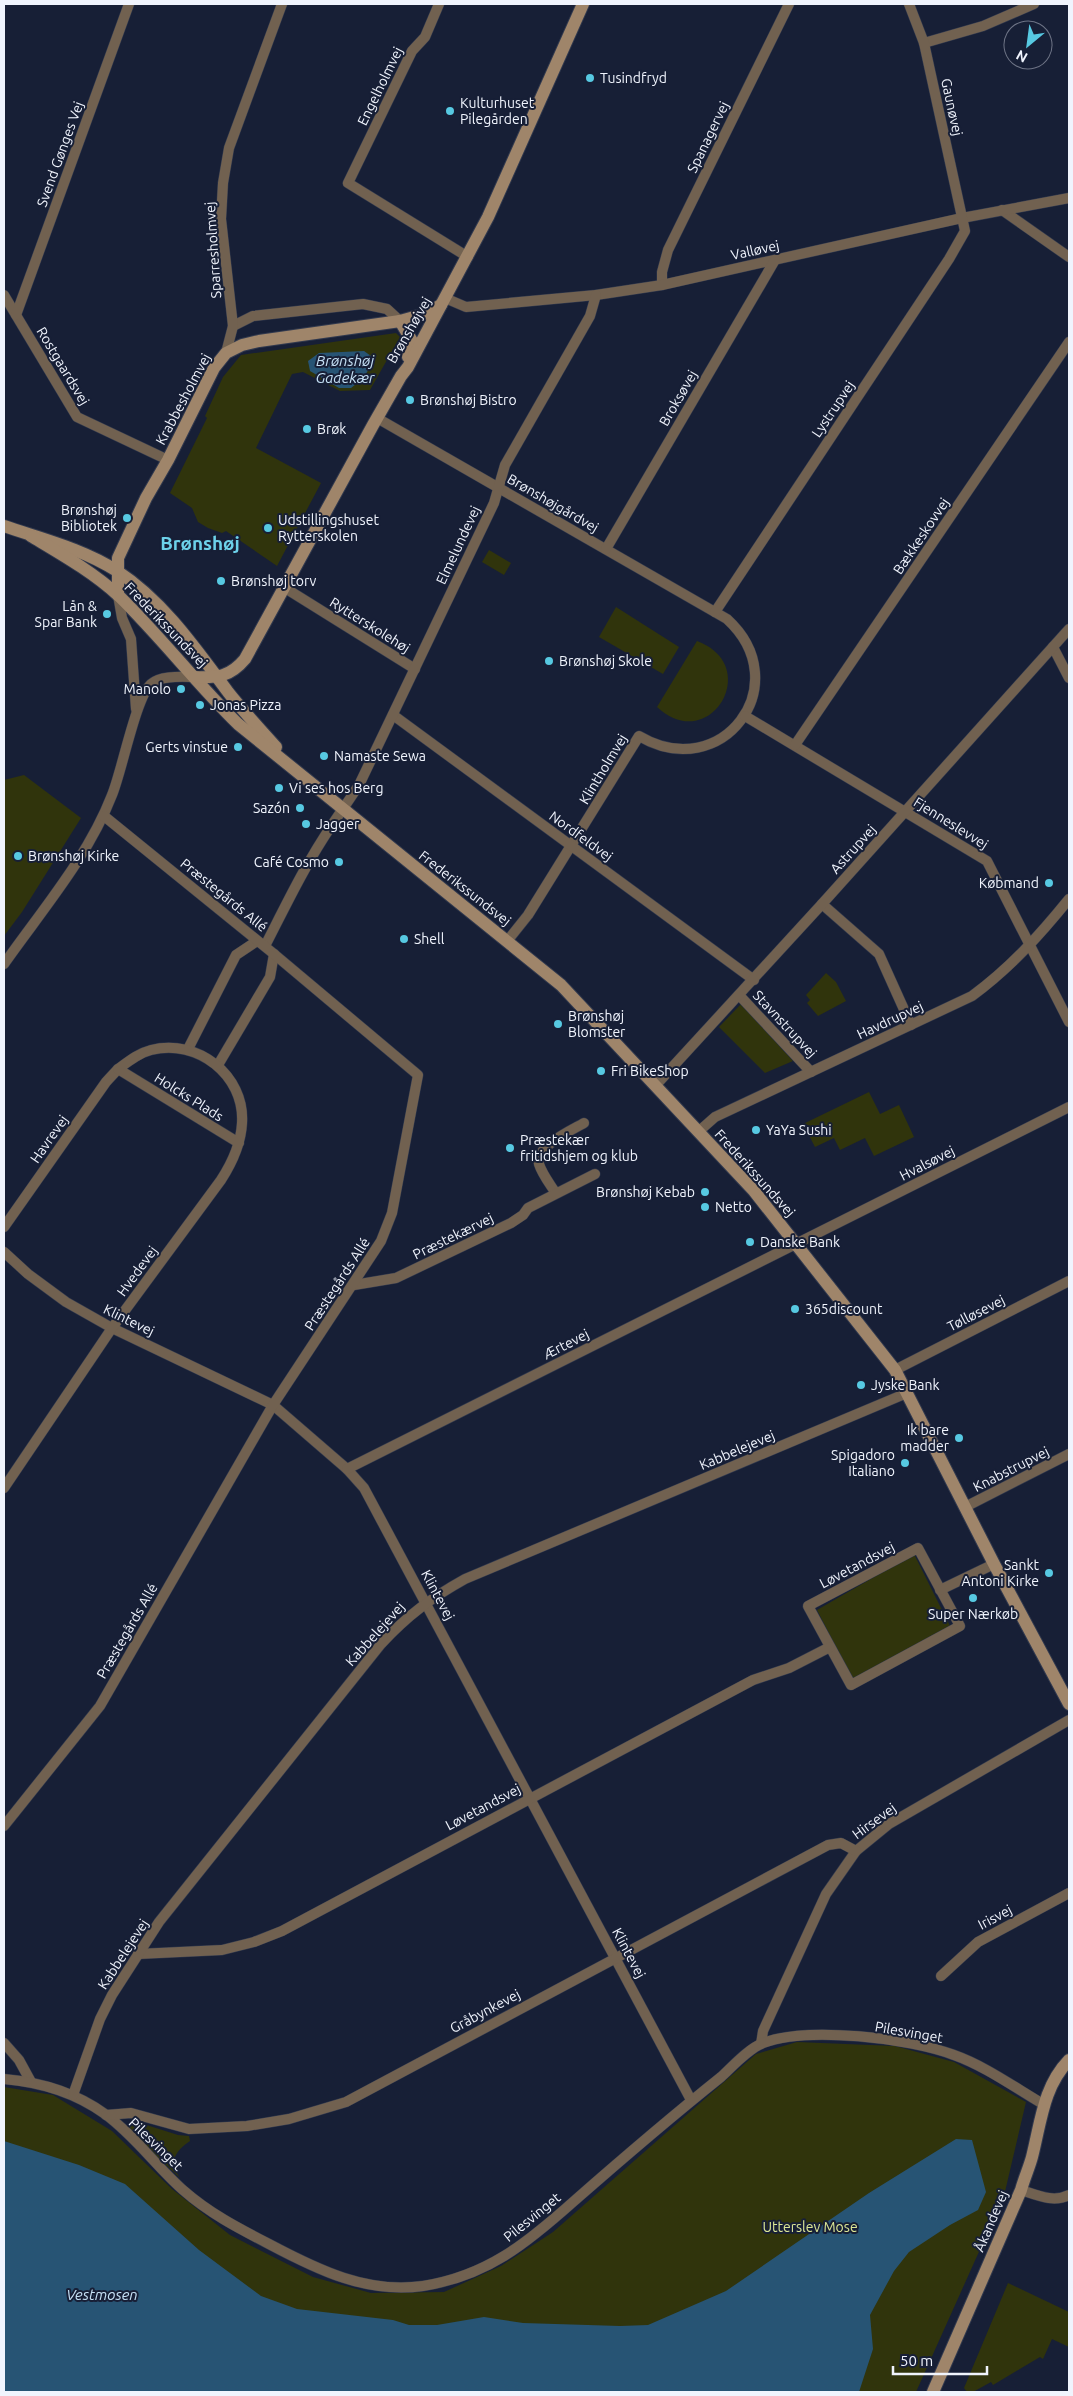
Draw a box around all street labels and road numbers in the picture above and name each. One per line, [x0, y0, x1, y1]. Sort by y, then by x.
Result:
street label: Engelholmvej [354, 44, 406, 128]
street label: Gaunøvej [938, 77, 966, 137]
street label: Svend Gønges Vej [33, 99, 87, 209]
street label: Spanagervej [684, 99, 732, 175]
street label: Sparresholmvej [202, 201, 224, 299]
street label: Valløvej [729, 237, 781, 263]
street label: Brønshøjvej [384, 294, 434, 366]
street label: Rostgaardsvej [33, 324, 93, 408]
street label: Krabbesholmvej [152, 351, 214, 447]
street label: Broksøvej [656, 367, 700, 429]
street label: Lystrupvej [808, 378, 858, 440]
street label: Brønshøjgårdvej [505, 470, 601, 536]
street label: Bækkeskovvej [890, 495, 952, 577]
street label: Elmelundevej [433, 503, 483, 587]
street label: Frederikssundsvej [121, 579, 211, 671]
street label: Rytterskolehøj [327, 594, 413, 656]
street label: Klintholmvej [576, 731, 630, 807]
street label: Fjenneslevvej [911, 794, 991, 852]
street label: Nordfeldvej [546, 808, 616, 864]
street label: Astrupvej [827, 821, 879, 877]
street label: Frederikssundsvej [416, 847, 514, 929]
street label: Præstegårds Allé [177, 855, 271, 935]
street label: Stavnstrupvej [750, 987, 820, 1061]
street label: Havdrupvej [854, 998, 926, 1042]
street label: Holcks Plads [152, 1070, 226, 1124]
street label: Havrevej [27, 1112, 71, 1166]
street label: Frederikssundsvej [712, 1126, 798, 1220]
street label: Hvalsøvej [897, 1142, 957, 1184]
street label: Præstekærvej [410, 1210, 496, 1262]
street label: Præstegårds Allé [301, 1235, 373, 1333]
street label: Hvedevej [113, 1243, 161, 1299]
street label: Tølløsevej [944, 1292, 1008, 1334]
street label: Klintevej [101, 1301, 157, 1339]
street label: Ærtevej [540, 1326, 592, 1362]
street label: Kabbelejevej [697, 1427, 777, 1473]
street label: Knabstrupvej [970, 1443, 1052, 1495]
street label: Løvetandsvej [817, 1539, 897, 1591]
street label: Klintevej [418, 1567, 458, 1623]
street label: Præstegårds Allé [93, 1581, 161, 1681]
street label: Kabbelejevej [342, 1599, 408, 1669]
street label: Løvetandsvej [443, 1781, 523, 1833]
street label: Hirsevej [849, 1800, 899, 1842]
street label: Irisvej [975, 1901, 1015, 1933]
street label: Kabbelejevej [94, 1916, 152, 1992]
street label: Klintevej [609, 1925, 649, 1981]
street label: Gråbynkevej [447, 1986, 523, 2036]
street label: Pilesvinget [874, 2018, 945, 2046]
street label: Pilesvinget [126, 2114, 187, 2174]
street label: Åkandevej [971, 2188, 1011, 2254]
street label: Pilesvinget [500, 2189, 564, 2245]

